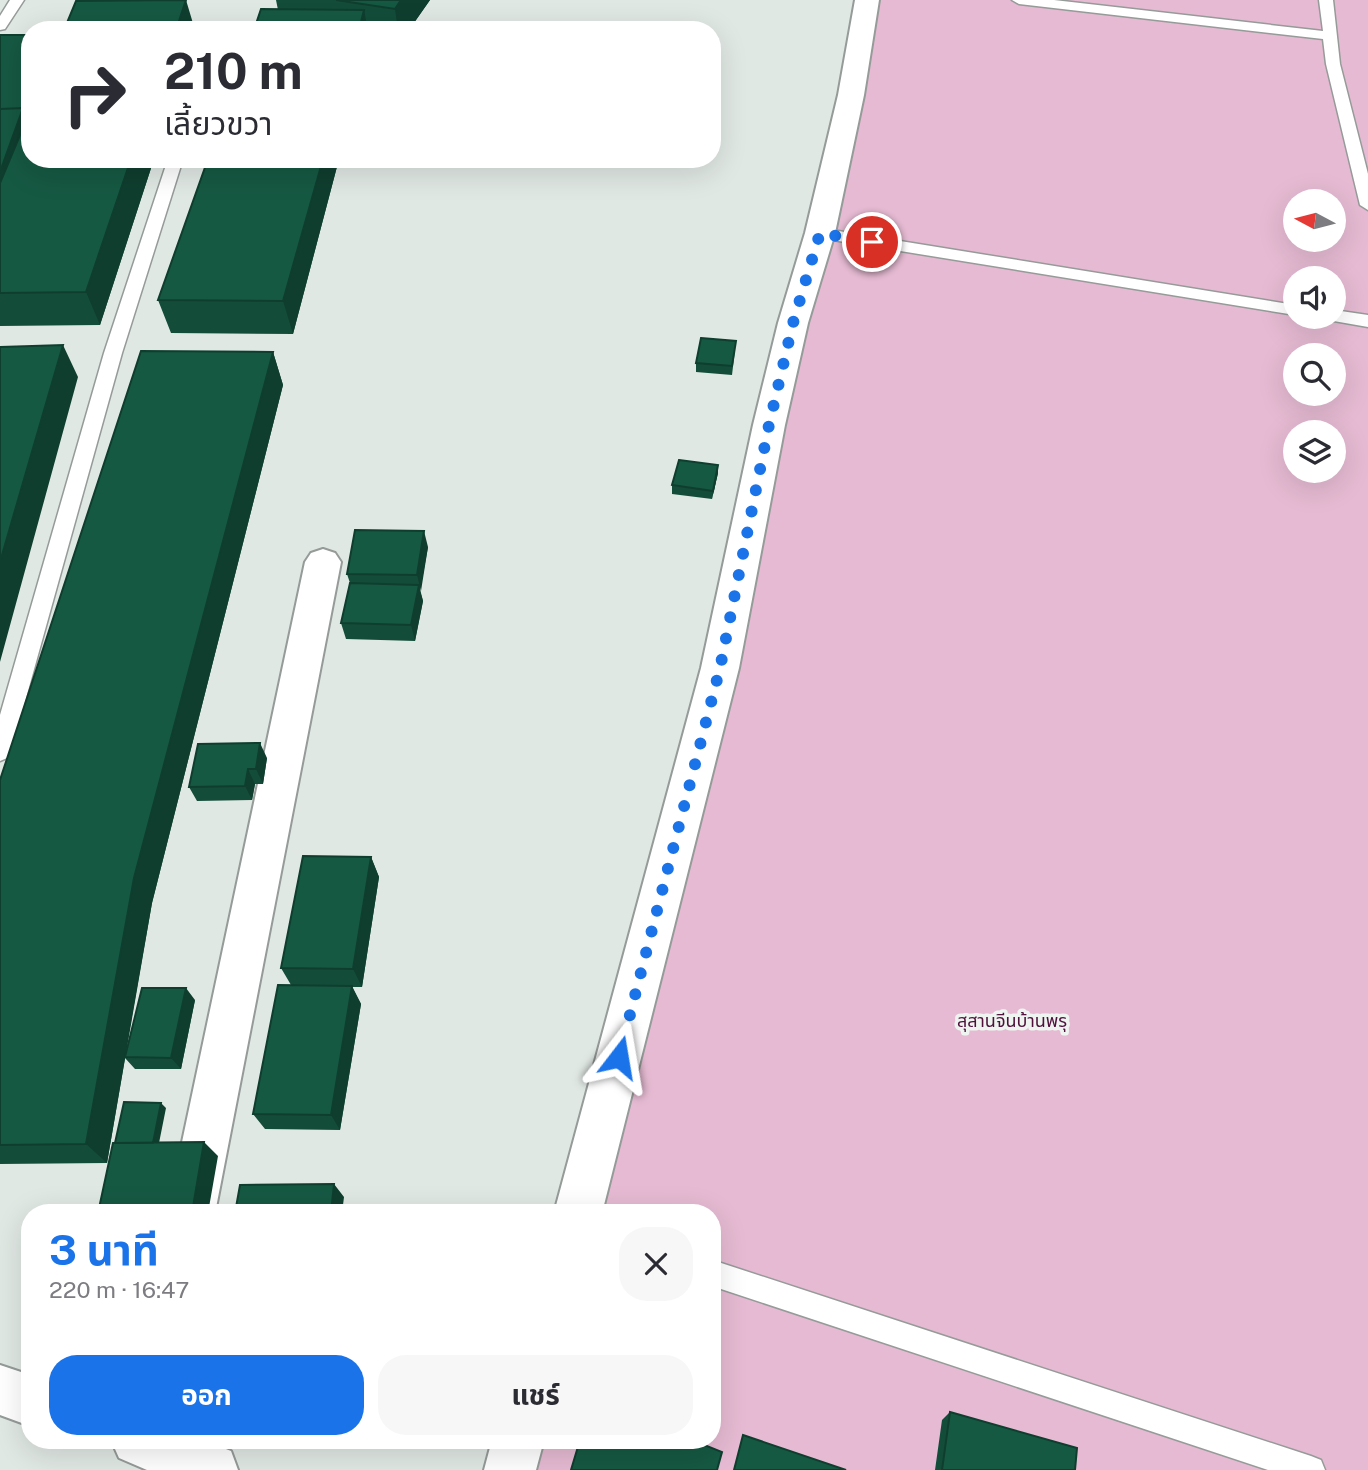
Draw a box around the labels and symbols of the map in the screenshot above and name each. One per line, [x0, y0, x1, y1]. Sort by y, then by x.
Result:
north arrow [1283, 189, 1346, 252]
pin [842, 212, 902, 272]
park label: สุสานจีนบ้านพรุ [957, 1010, 1067, 1032]
position arrow [582, 1020, 656, 1094]

